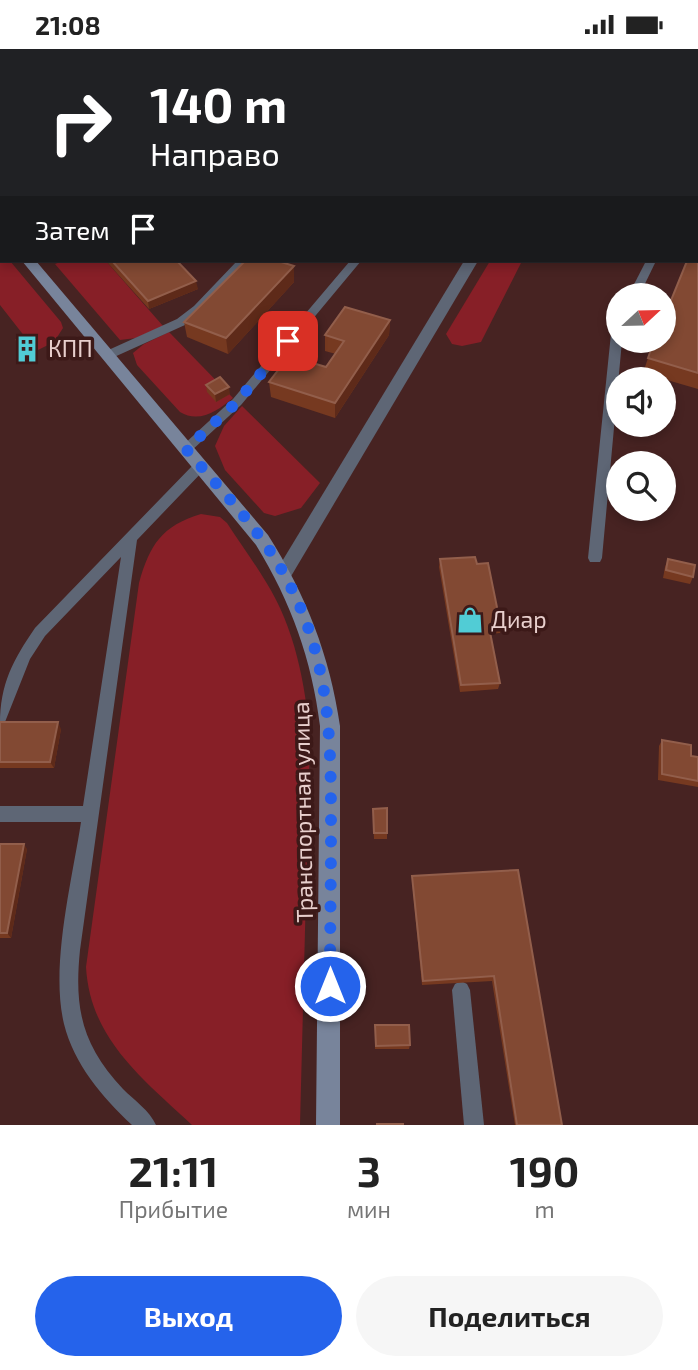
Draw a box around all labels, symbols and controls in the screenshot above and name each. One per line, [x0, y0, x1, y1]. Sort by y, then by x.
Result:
text: 21:08 [35, 9, 101, 40]
text: 140 m [150, 74, 287, 133]
icon: right [35, 77, 126, 168]
text: Направо [150, 134, 280, 172]
icon: arrive [124, 210, 162, 248]
text: Затем [35, 214, 110, 245]
north arrow [606, 283, 676, 353]
map controls [606, 283, 676, 521]
pin [258, 311, 318, 371]
icon: arrive [269, 322, 307, 360]
building icon: КПП [12, 334, 42, 364]
place label: КПП [48, 334, 93, 362]
button: sound [606, 367, 676, 437]
button: search [606, 451, 676, 521]
shop icon: Диар [455, 605, 485, 635]
place label: Диар [491, 605, 547, 633]
street label: Транспортная улица [286, 701, 319, 923]
position arrow [293, 949, 367, 1023]
text: 21:11 [129, 1145, 218, 1195]
text: 3 [357, 1145, 381, 1195]
text: 190 [510, 1145, 579, 1195]
text: Прибытие [119, 1195, 228, 1223]
text: мин [347, 1195, 391, 1223]
text: m [534, 1195, 555, 1223]
button: Выход [35, 1276, 342, 1356]
button: Поделиться [356, 1276, 663, 1356]

